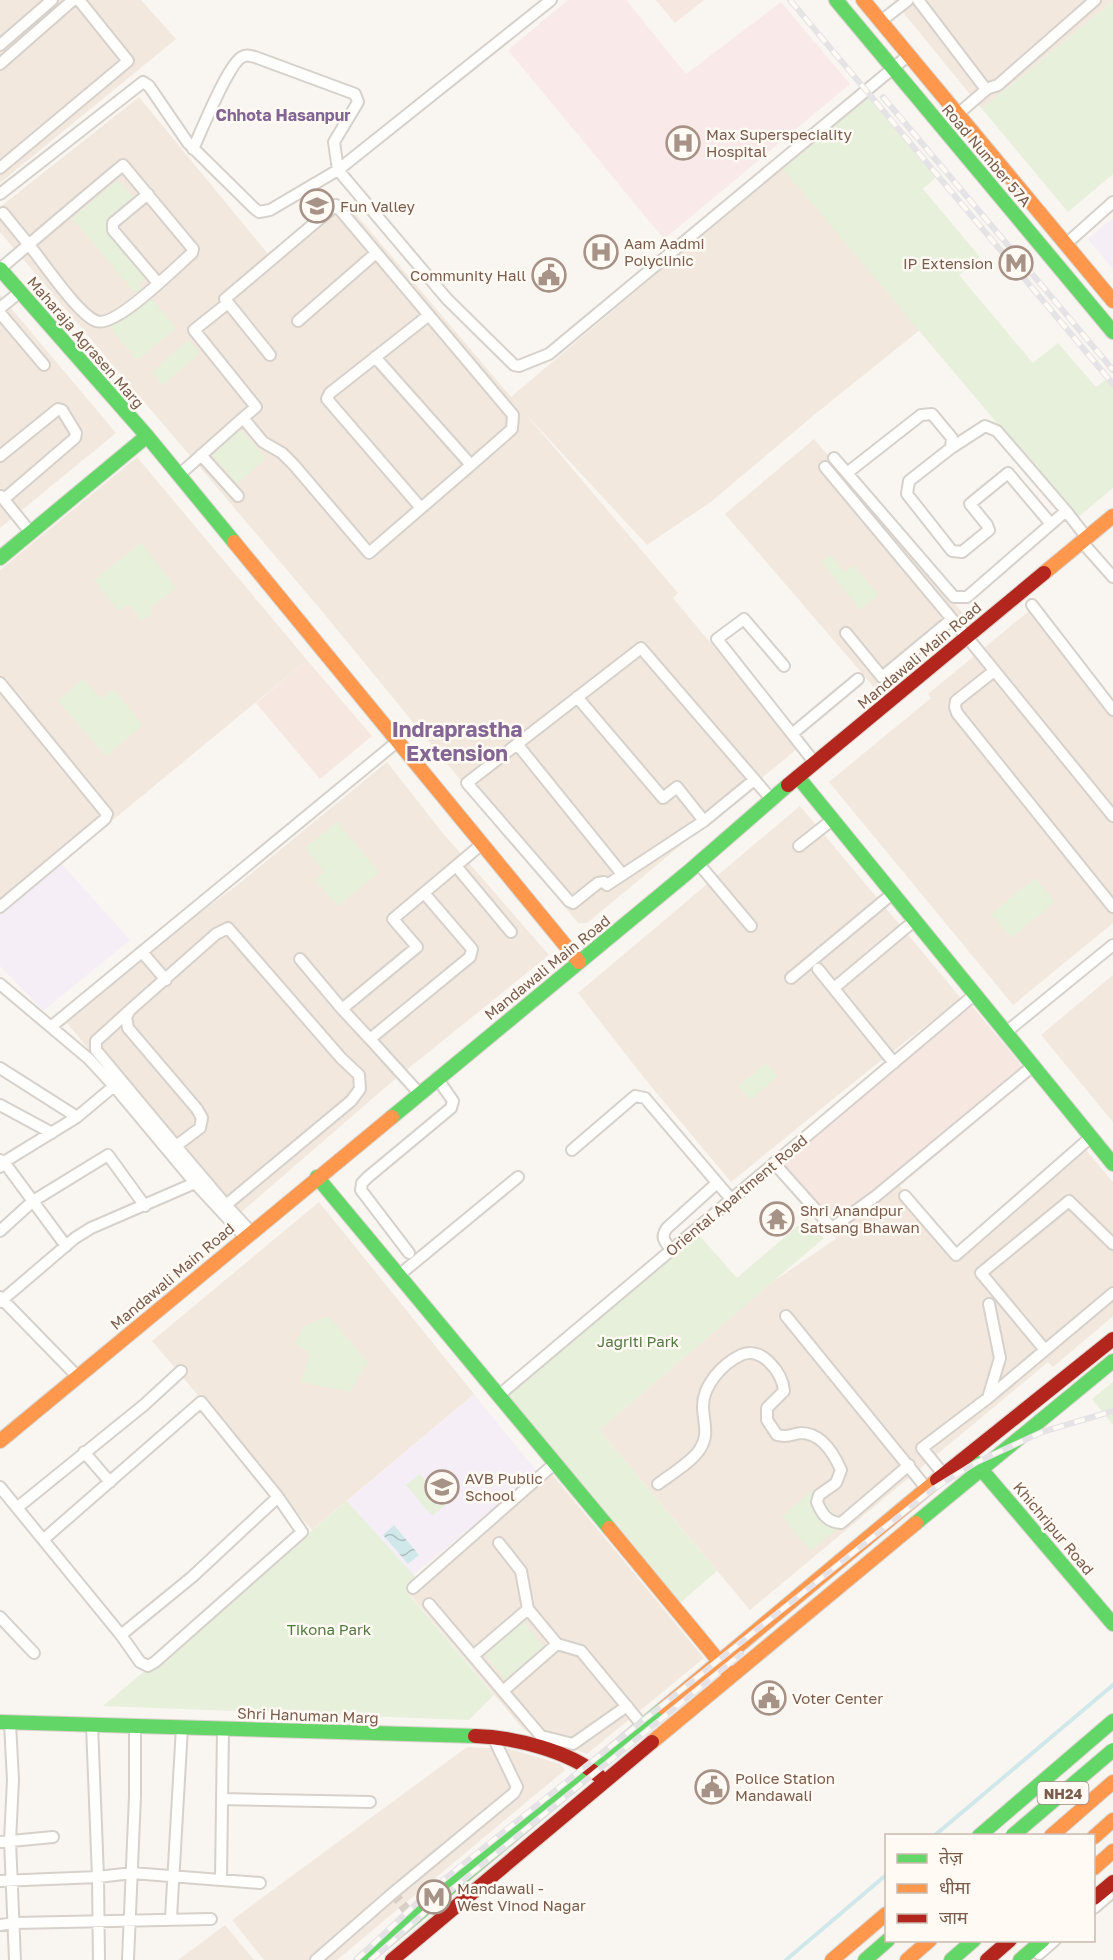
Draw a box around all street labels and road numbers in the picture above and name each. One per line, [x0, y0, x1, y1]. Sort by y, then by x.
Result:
street label: Road Number 57A [939, 100, 1035, 210]
street label: Maharaja Agrasen Marg [24, 272, 148, 412]
street label: Mandawali Main Road [853, 598, 985, 712]
street label: Mandawali Main Road [481, 911, 613, 1023]
street label: Oriental Apartment Road [662, 1131, 810, 1259]
street label: Mandawali Main Road [106, 1219, 238, 1333]
street label: Khichripur Road [1010, 1478, 1098, 1578]
street label: Shri Hanuman Marg [237, 1704, 379, 1726]
road number: NH24 [1038, 1782, 1088, 1804]

